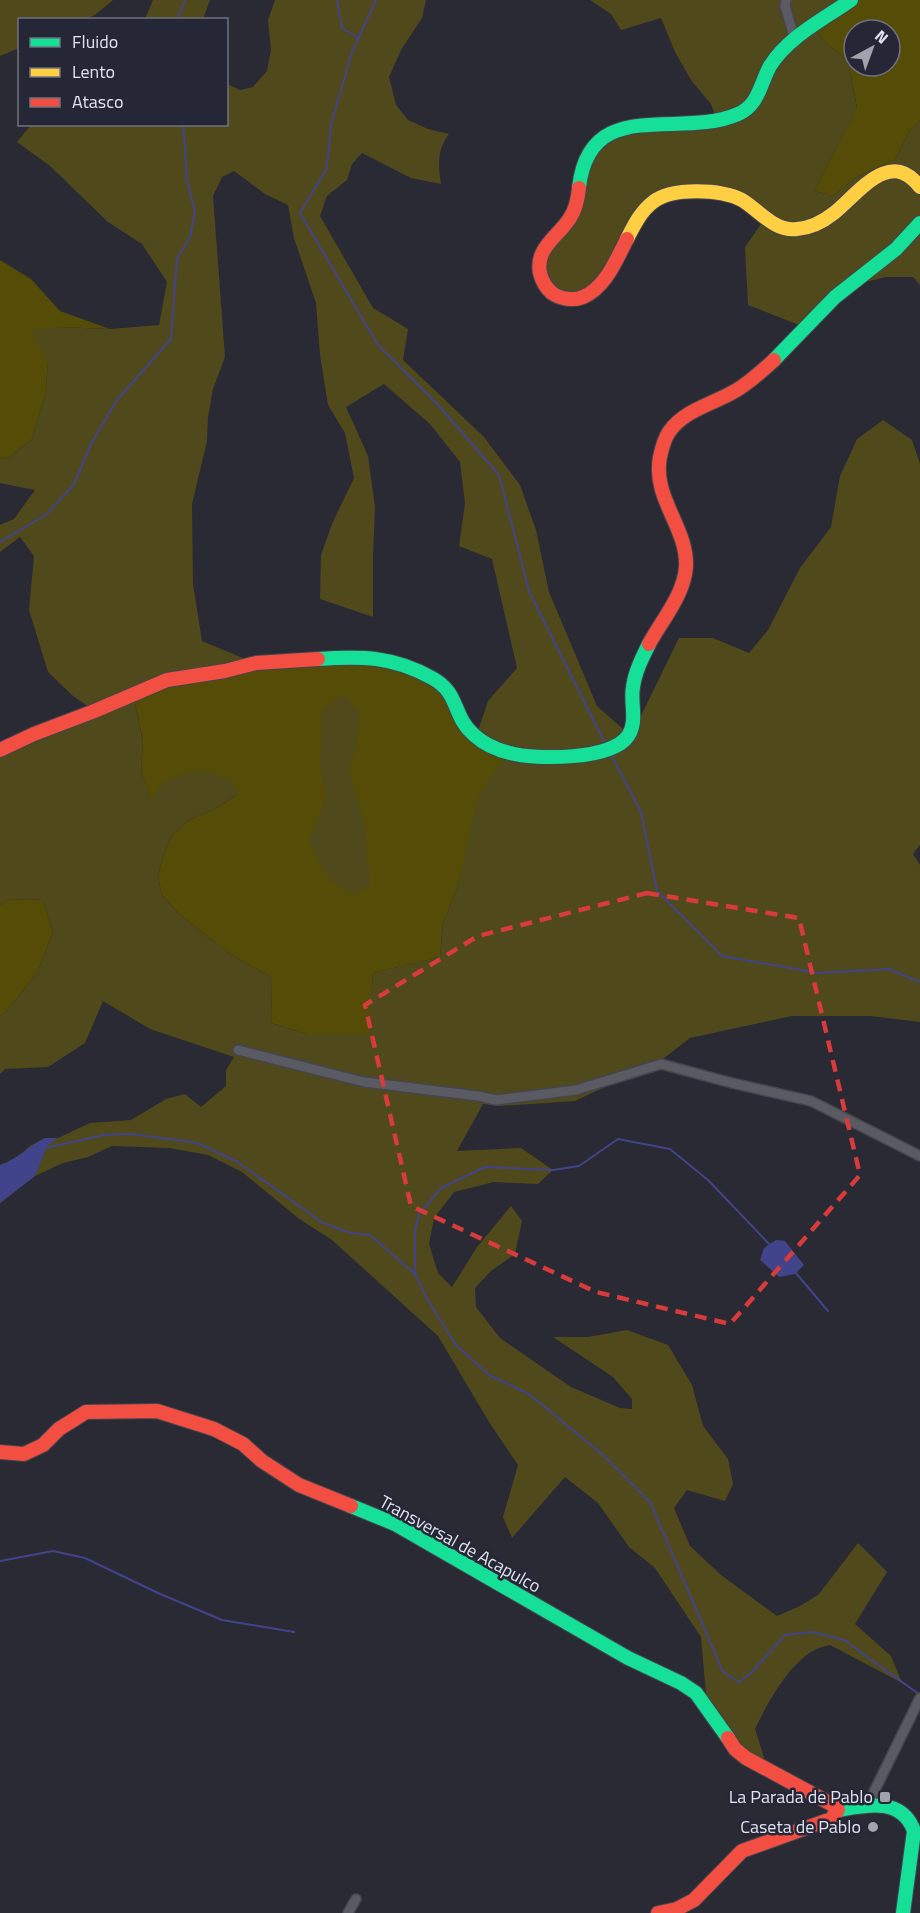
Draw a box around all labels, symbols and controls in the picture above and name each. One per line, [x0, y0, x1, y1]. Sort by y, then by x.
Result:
legend [18, 18, 228, 126]
north arrow [842, 18, 902, 78]
text: N [870, 24, 894, 49]
text: Fluido [72, 28, 118, 55]
text: Lento [72, 58, 115, 85]
text: Atasco [72, 88, 123, 115]
street label: Transversal de Acapulco [375, 1488, 546, 1599]
place label: La Parada de Pablo [729, 1783, 873, 1810]
marker: La Parada de Pablo [878, 1790, 892, 1804]
place label: Caseta de Pablo [740, 1813, 861, 1840]
marker: Caseta de Pablo [866, 1820, 880, 1834]

